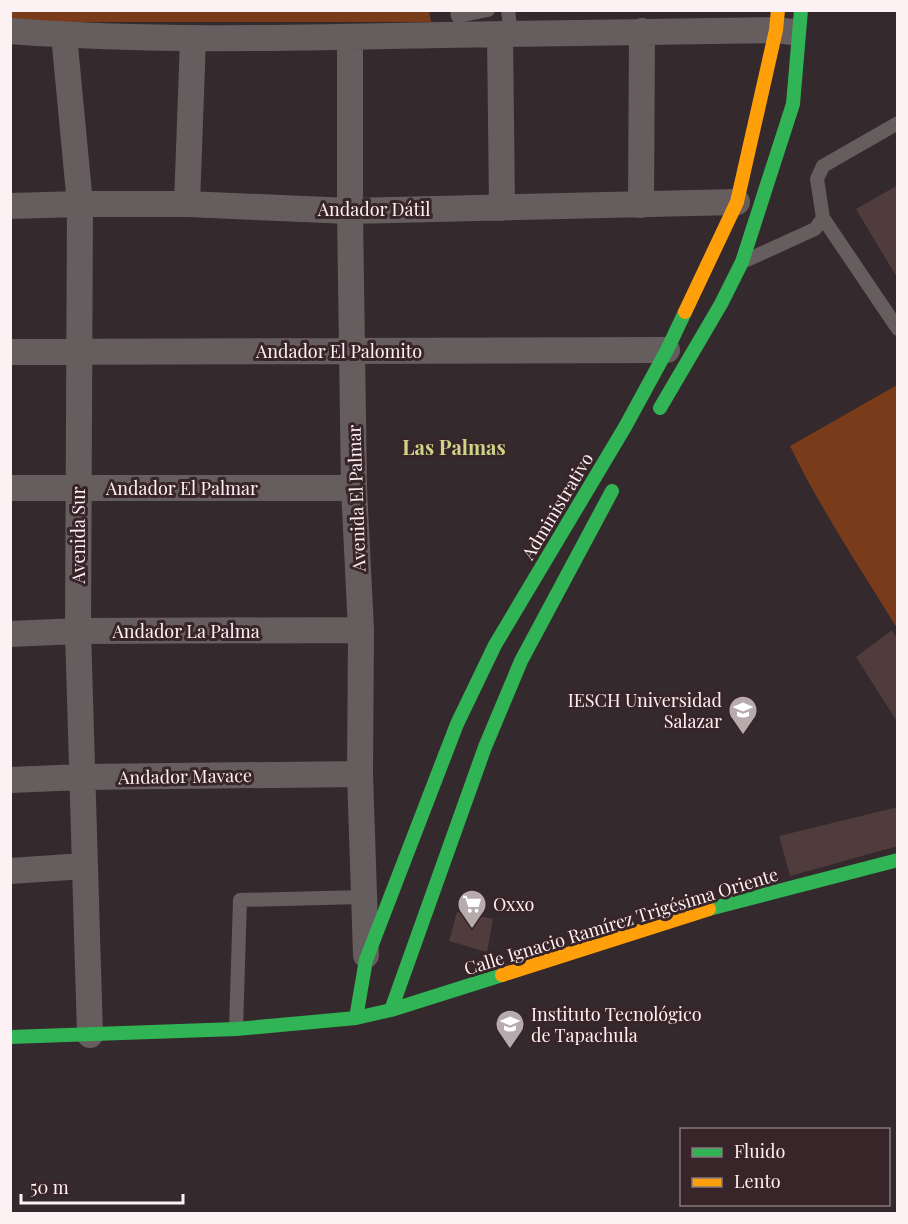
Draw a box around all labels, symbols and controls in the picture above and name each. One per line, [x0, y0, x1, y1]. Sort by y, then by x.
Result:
street label: Andador Dátil [317, 197, 430, 221]
street label: Andador El Palomito [255, 339, 422, 363]
street label: Avenida El Palmar [341, 424, 371, 573]
district label: Las Palmas [402, 433, 506, 460]
street label: Administrativo [515, 448, 598, 565]
street label: Andador El Palmar [105, 476, 258, 500]
street label: Avenida Sur [66, 487, 90, 584]
street label: Andador La Palma [111, 619, 260, 643]
place label: IESCH Universidad Salazar [568, 688, 723, 733]
school or university icon: IESCH Universidad Salazar [727, 694, 759, 736]
street label: Andador Mavace [117, 763, 252, 789]
street label: Calle Ignacio Ramírez Trigésima Oriente [461, 862, 781, 980]
supermarket icon: Oxxo [456, 888, 488, 930]
place label: Oxxo [493, 892, 534, 916]
place label: Instituto Tecnológico de Tapachula [531, 1002, 702, 1047]
school or university icon: Instituto Tecnológico de Tapachula [494, 1008, 526, 1050]
legend [680, 1128, 890, 1206]
text: Fluido [734, 1139, 785, 1163]
scale bar [21, 1167, 183, 1205]
text: Lento [734, 1169, 781, 1193]
text: 50 m [30, 1175, 69, 1199]

